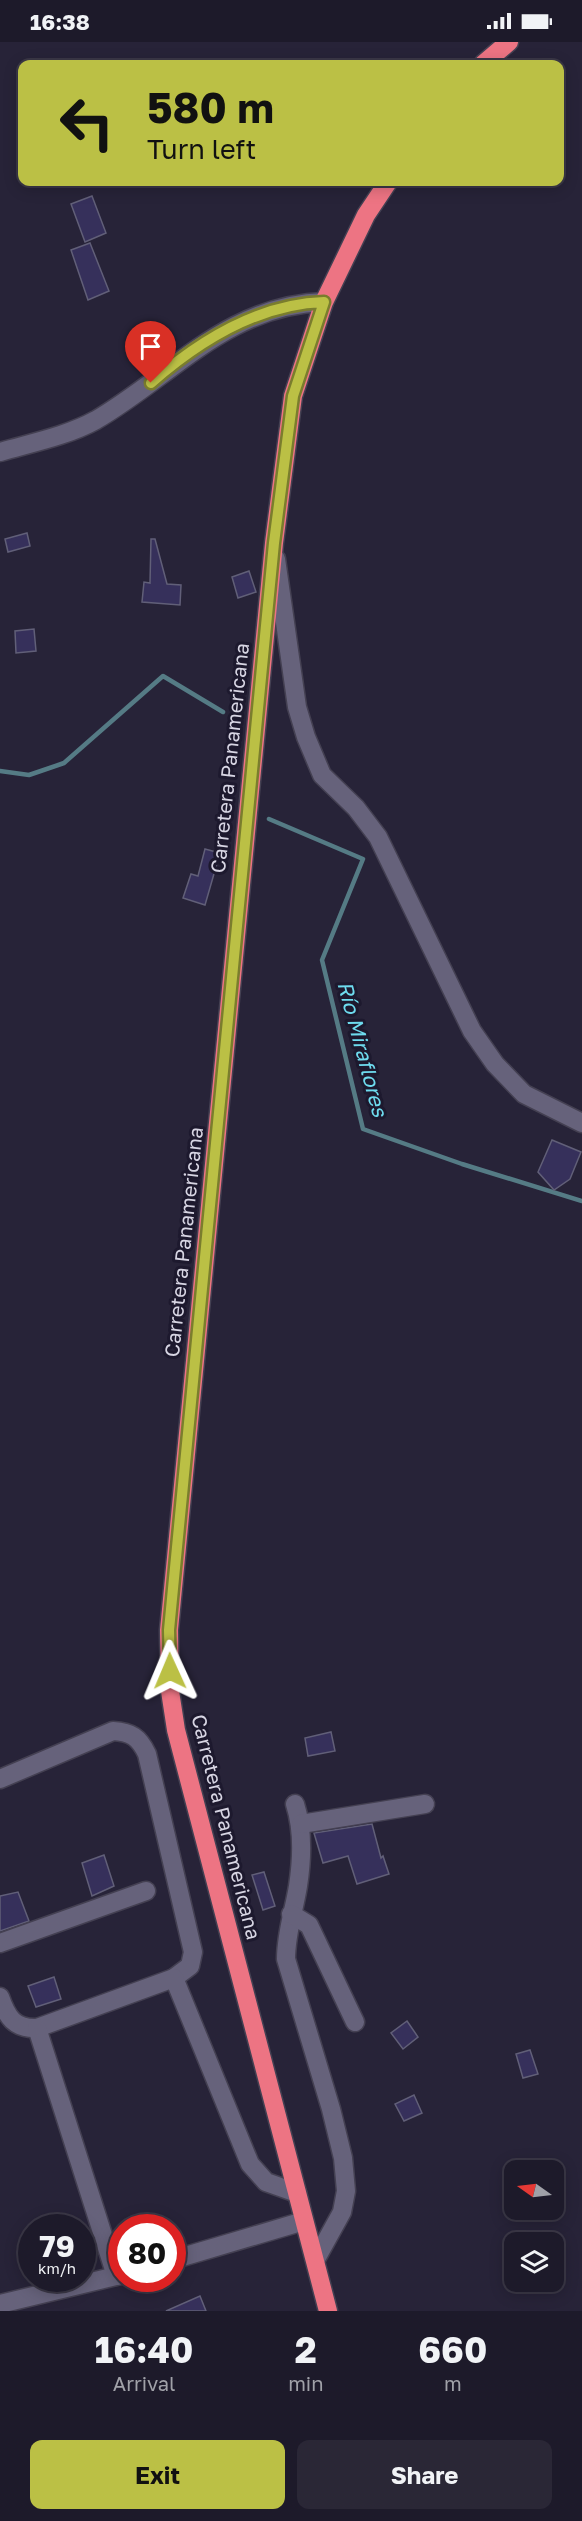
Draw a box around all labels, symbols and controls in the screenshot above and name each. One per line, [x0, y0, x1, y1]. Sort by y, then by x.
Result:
text: 16:38 [30, 8, 90, 35]
text: 580 m [147, 82, 274, 132]
icon: left [48, 84, 126, 162]
text: Turn left [147, 133, 256, 165]
pin [125, 321, 176, 383]
icon: arrive [134, 330, 167, 363]
street label: Carretera Panamericana [205, 642, 253, 874]
water label: Río Miraflores [332, 978, 394, 1120]
street label: Carretera Panamericana [159, 1126, 207, 1358]
position arrow [138, 1639, 202, 1703]
street label: Carretera Panamericana [187, 1712, 267, 1942]
north arrow [504, 2160, 564, 2220]
map controls [504, 2160, 564, 2292]
speed limit sign: 80 [108, 2214, 186, 2292]
text: 79 [39, 2228, 75, 2264]
button: layers [504, 2232, 564, 2292]
text: km/h [38, 2259, 76, 2277]
text: 16:40 [95, 2328, 193, 2371]
text: 2 [295, 2328, 317, 2371]
text: 660 [418, 2328, 487, 2371]
text: Arrival [113, 2371, 175, 2395]
text: min [288, 2371, 324, 2395]
text: m [444, 2371, 462, 2395]
button: Exit [30, 2440, 285, 2509]
button: Share [297, 2440, 552, 2509]

